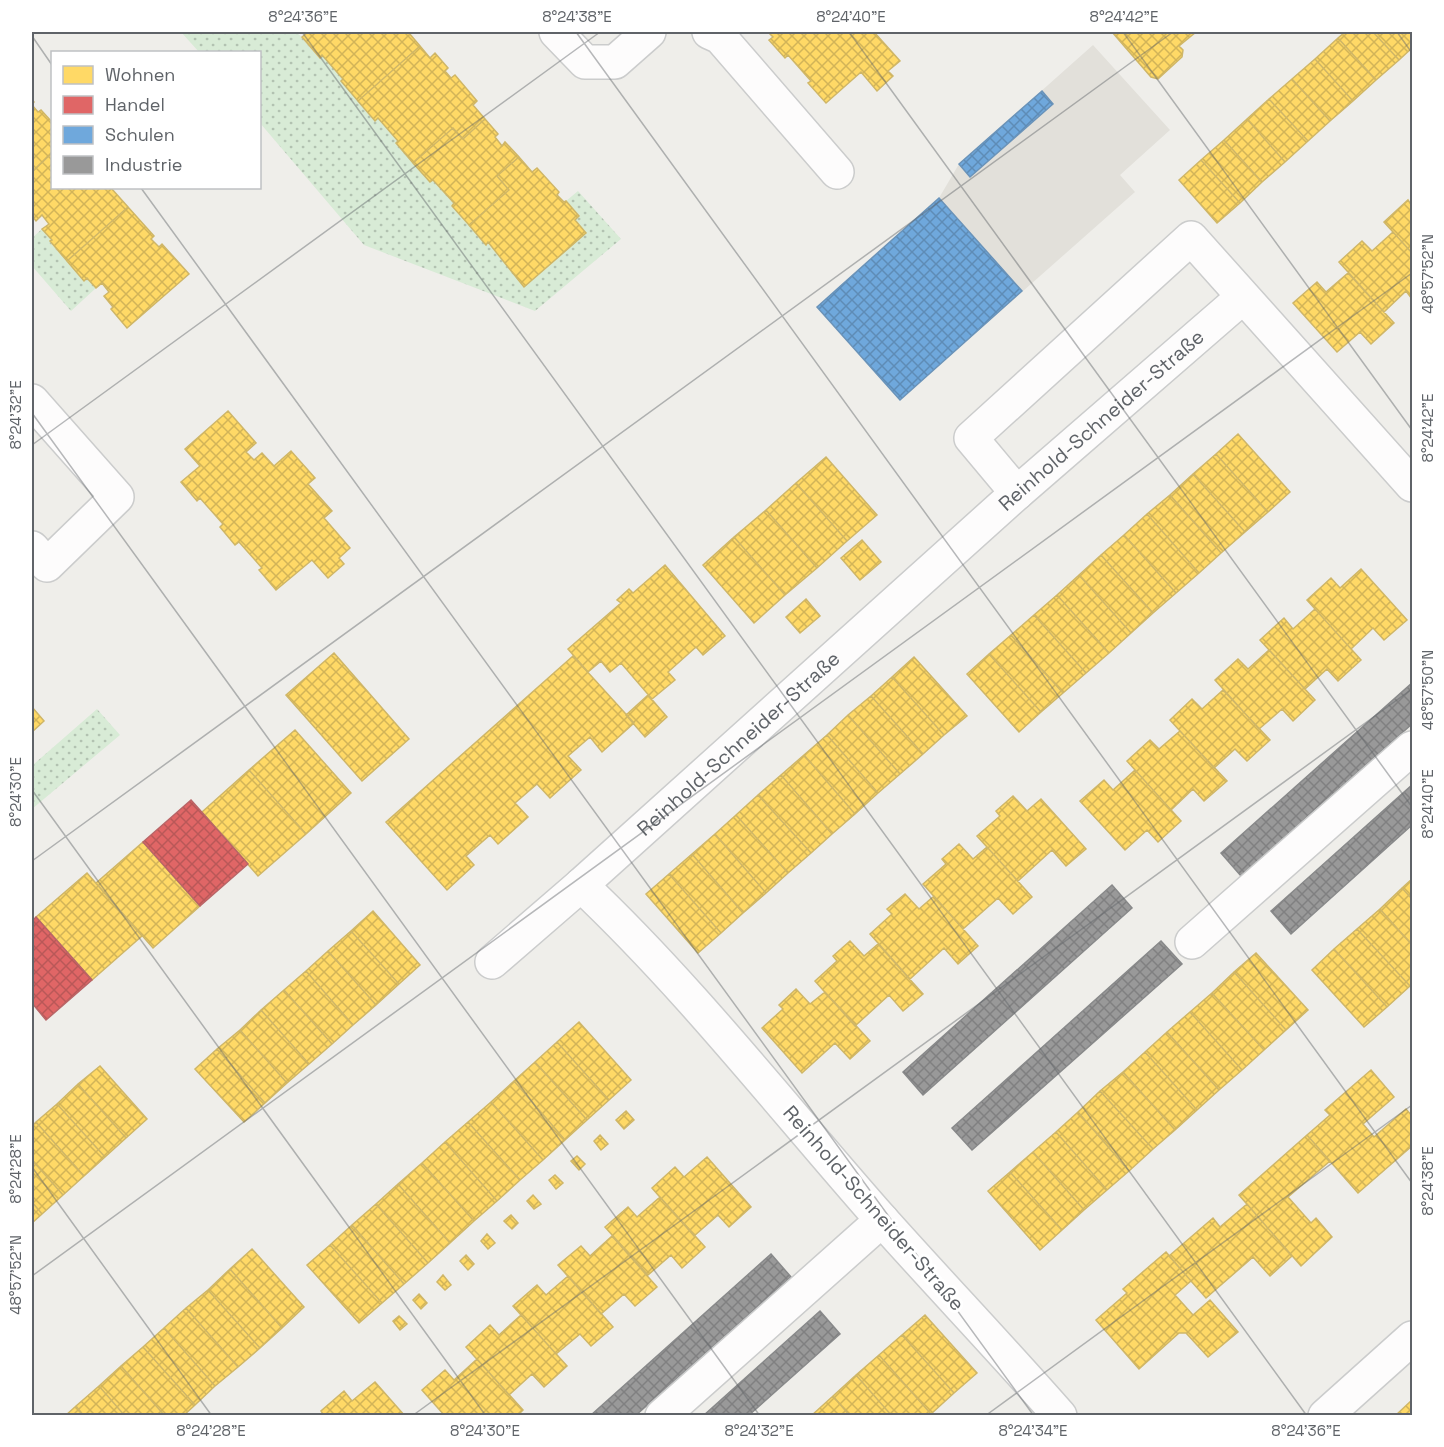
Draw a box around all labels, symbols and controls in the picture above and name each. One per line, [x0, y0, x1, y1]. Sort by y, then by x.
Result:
text: 8°24'36"E [268, 7, 338, 26]
text: 8°24'38"E [542, 7, 612, 26]
text: 8°24'40"E [816, 7, 886, 26]
text: 8°24'42"E [1090, 7, 1158, 26]
legend [51, 51, 261, 189]
text: Wohnen [105, 63, 175, 86]
text: Handel [105, 93, 165, 116]
text: Schulen [105, 123, 175, 146]
text: Industrie [105, 153, 182, 176]
text: 48°57'52"N [1418, 234, 1437, 314]
street label: Reinhold-Schneider-Straße [993, 324, 1209, 517]
text: 8°24'32"E [6, 380, 25, 450]
text: 8°24'42"E [1418, 394, 1437, 462]
street label: Reinhold-Schneider-Straße [631, 645, 845, 841]
text: 48°57'50"N [1418, 650, 1437, 730]
text: 8°24'30"E [6, 757, 25, 827]
text: 8°24'40"E [1418, 769, 1437, 839]
street label: Reinhold-Schneider-Straße [778, 1100, 970, 1316]
text: 8°24'28"E [6, 1134, 25, 1204]
text: 8°24'38"E [1418, 1146, 1437, 1216]
text: 48°57'52"N [6, 1235, 25, 1315]
text: 8°24'28"E [176, 1421, 246, 1440]
text: 8°24'30"E [450, 1421, 520, 1440]
text: 8°24'32"E [724, 1421, 794, 1440]
text: 8°24'34"E [999, 1421, 1068, 1440]
text: 8°24'36"E [1271, 1421, 1341, 1440]

